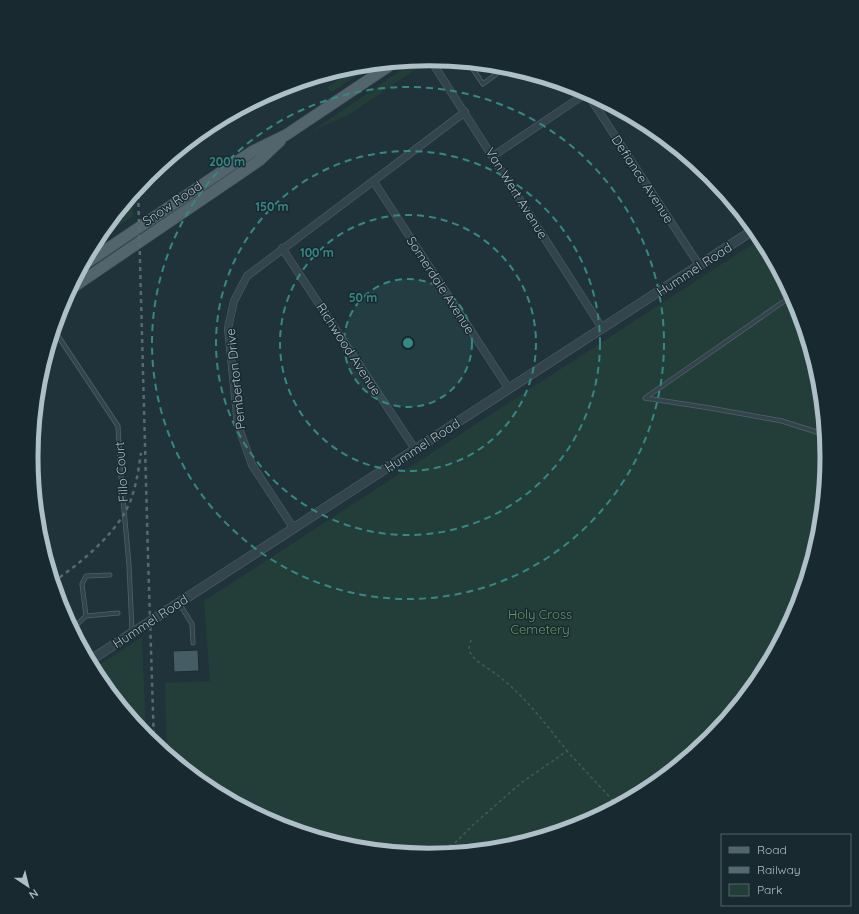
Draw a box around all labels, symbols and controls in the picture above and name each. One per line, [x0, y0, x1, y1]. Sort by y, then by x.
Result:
street label: Defiance Avenue [609, 132, 677, 226]
street label: Van Wert Avenue [483, 144, 551, 242]
text: 200 m [209, 154, 245, 169]
street label: Snow Road [139, 177, 205, 229]
text: 150 m [255, 199, 289, 214]
street label: Somerdale Avenue [404, 233, 478, 337]
street label: Hummel Road [653, 239, 735, 299]
text: 100 m [300, 245, 334, 260]
text: 50 m [349, 290, 377, 305]
street label: Richwood Avenue [313, 300, 385, 398]
street label: Pemberton Drive [222, 328, 248, 430]
centre of rings [401, 336, 415, 350]
street label: Hummel Road [381, 415, 463, 475]
street label: Fillo Court [111, 441, 131, 503]
street label: Hummel Road [109, 591, 191, 651]
park label: Holy Cross Cemetery [508, 606, 572, 637]
legend [721, 834, 851, 906]
text: Road [757, 842, 787, 857]
text: Railway [757, 862, 801, 877]
north arrow [8, 866, 48, 906]
text: Park [757, 882, 782, 897]
text: N [26, 886, 41, 902]

